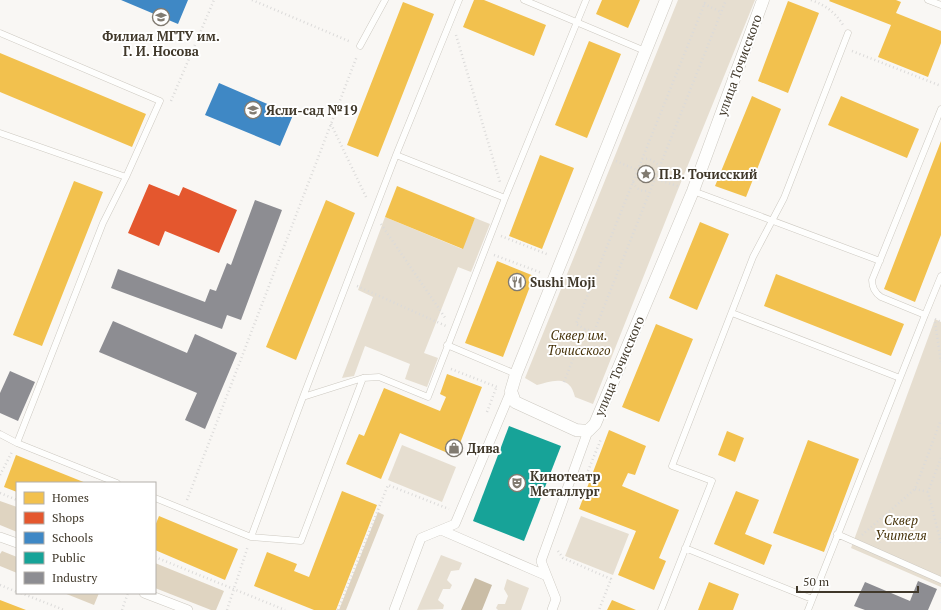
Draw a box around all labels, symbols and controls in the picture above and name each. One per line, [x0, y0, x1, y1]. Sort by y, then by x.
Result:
school or university icon: Филиал МГТУ им. Г. И. Носова [151, 7, 171, 27]
street label: улица Точисского [712, 12, 766, 119]
place label: Филиал МГТУ им. Г. И. Носова [102, 27, 220, 60]
school or university icon: Ясли-сад №19 [243, 100, 263, 120]
place label: Ясли-сад №19 [266, 101, 358, 119]
place icon: П.В. Точисский [636, 164, 656, 184]
place label: П.В. Точисский [659, 165, 758, 183]
restaurant icon: Sushi Moji [507, 272, 527, 292]
place label: Sushi Moji [530, 273, 596, 291]
street label: улица Точисского [589, 313, 648, 420]
park label: Сквер им. Точисского [547, 326, 611, 359]
shop icon: Дива [444, 438, 464, 458]
place label: Дива [467, 439, 501, 457]
place label: Кинотеатр Металлург [530, 467, 600, 500]
theatre icon: Кинотеатр Металлург [507, 473, 527, 493]
legend [16, 482, 156, 594]
text: Homes [52, 490, 89, 505]
text: Shops [52, 510, 84, 525]
park label: Сквер Учителя [875, 511, 927, 544]
text: Schools [52, 530, 93, 545]
text: Public [52, 550, 86, 565]
scale bar [797, 568, 918, 594]
text: Industry [52, 570, 98, 585]
text: 50 m [803, 574, 830, 589]

